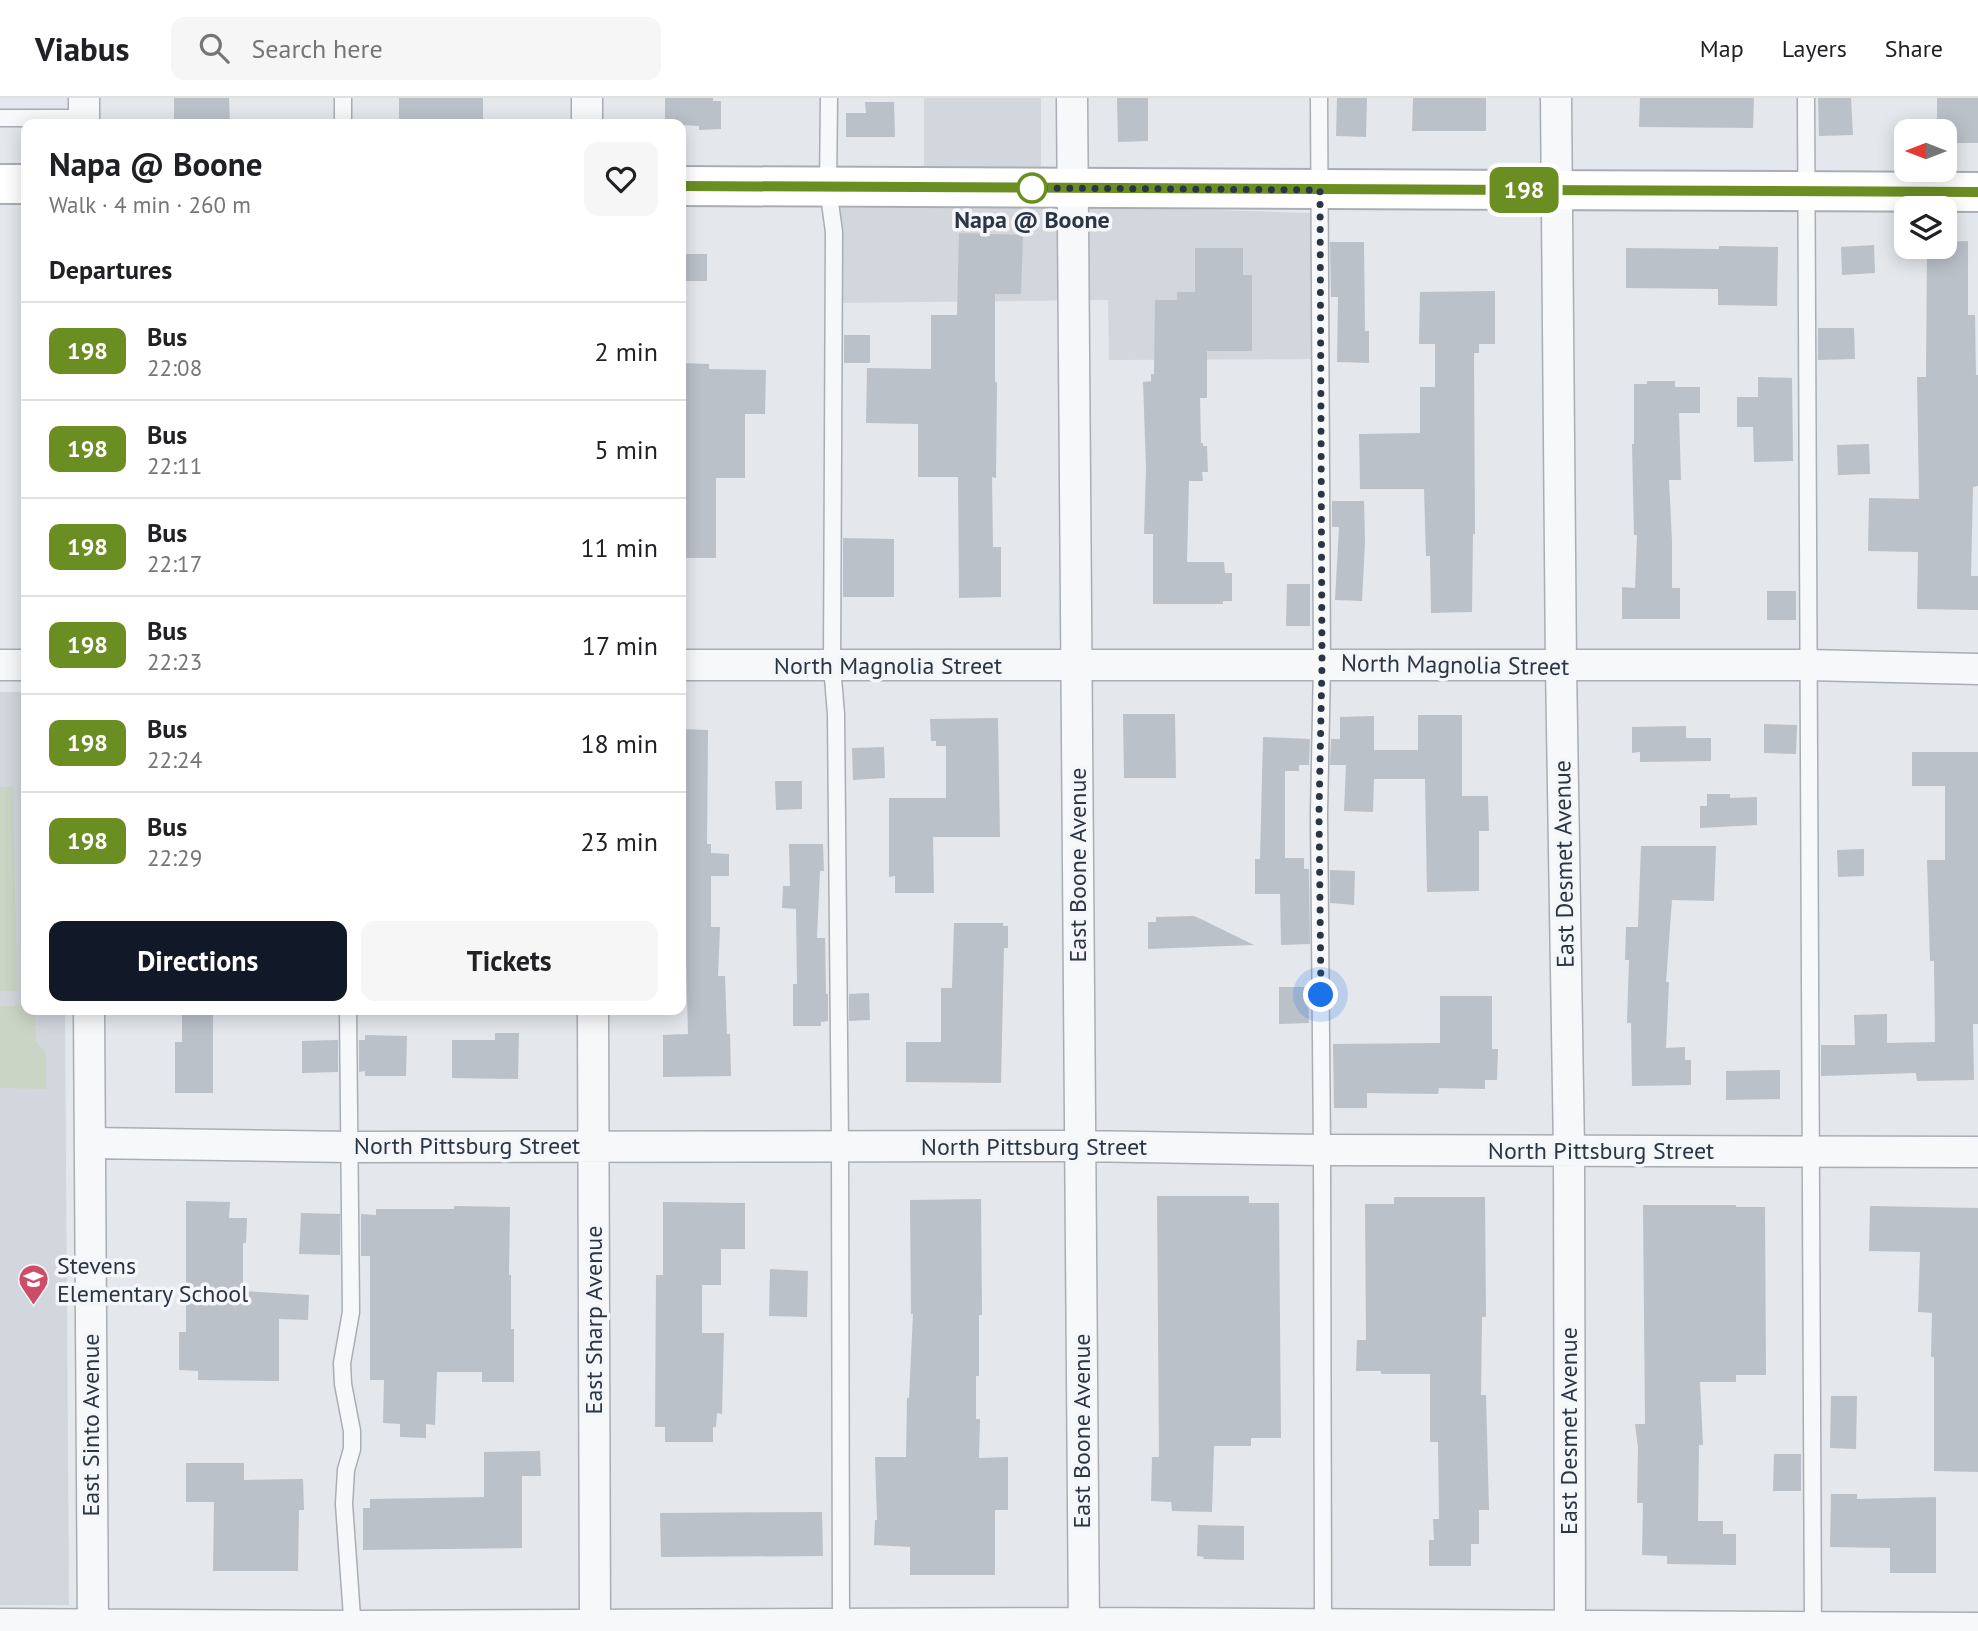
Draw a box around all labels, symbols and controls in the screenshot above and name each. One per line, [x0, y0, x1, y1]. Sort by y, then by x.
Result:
search box [171, 17, 661, 80]
text: Viabus [35, 27, 129, 70]
icon: search [195, 29, 233, 67]
text: Search here [251, 32, 383, 65]
text: Map [1700, 33, 1744, 64]
text: Layers [1782, 33, 1847, 64]
text: Share [1885, 33, 1943, 64]
north arrow [1894, 119, 1956, 182]
map controls [1894, 119, 1957, 259]
text: Napa @ Boone [49, 142, 263, 185]
button: heart [584, 142, 658, 216]
line badge: 198 [1484, 167, 1564, 213]
marker: Napa @ Boone [1017, 173, 1047, 203]
text: 198 [1504, 174, 1544, 205]
text: Walk · 4 min · 260 m [49, 190, 251, 219]
button: layers [1894, 196, 1957, 259]
place label: Napa @ Boone [954, 204, 1110, 235]
text: Departures [49, 253, 172, 286]
text: Bus [147, 320, 187, 353]
text: 198 [67, 335, 108, 366]
text: 2 min [595, 335, 658, 368]
text: 22:08 [147, 353, 202, 382]
text: Bus [147, 418, 187, 451]
text: 198 [67, 433, 108, 464]
text: 5 min [595, 433, 658, 466]
text: 22:11 [147, 451, 202, 480]
text: Bus [147, 516, 187, 549]
text: 198 [67, 531, 108, 562]
text: 11 min [580, 531, 658, 564]
text: 22:17 [147, 549, 202, 578]
text: Bus [147, 614, 187, 647]
text: 198 [67, 629, 108, 660]
text: 17 min [582, 629, 658, 662]
text: 22:23 [147, 647, 202, 676]
street label: North Magnolia Street [1341, 647, 1569, 682]
street label: North Magnolia Street [774, 650, 1002, 681]
text: Bus [147, 712, 187, 745]
text: 198 [67, 727, 108, 758]
text: 18 min [580, 727, 658, 760]
text: 22:24 [147, 745, 202, 774]
street label: East Desmet Avenue [1546, 760, 1581, 968]
street label: East Boone Avenue [1062, 767, 1093, 963]
text: Bus [147, 810, 187, 843]
text: 198 [67, 825, 108, 856]
text: 23 min [580, 825, 658, 858]
text: 22:29 [147, 843, 202, 872]
button: Directions [49, 921, 347, 1001]
button: Tickets [361, 921, 658, 1001]
your location [1303, 977, 1338, 1012]
street label: North Pittsburg Street [354, 1130, 580, 1161]
street label: North Pittsburg Street [921, 1131, 1147, 1162]
street label: North Pittsburg Street [1488, 1135, 1714, 1166]
street label: East Sharp Avenue [578, 1226, 609, 1414]
place label: Stevens Elementary School [57, 1250, 248, 1309]
school or university icon: Stevens Elementary School [17, 1263, 51, 1307]
street label: East Desmet Avenue [1553, 1327, 1584, 1535]
street label: East Sinto Avenue [75, 1333, 106, 1517]
street label: East Boone Avenue [1066, 1333, 1097, 1529]

